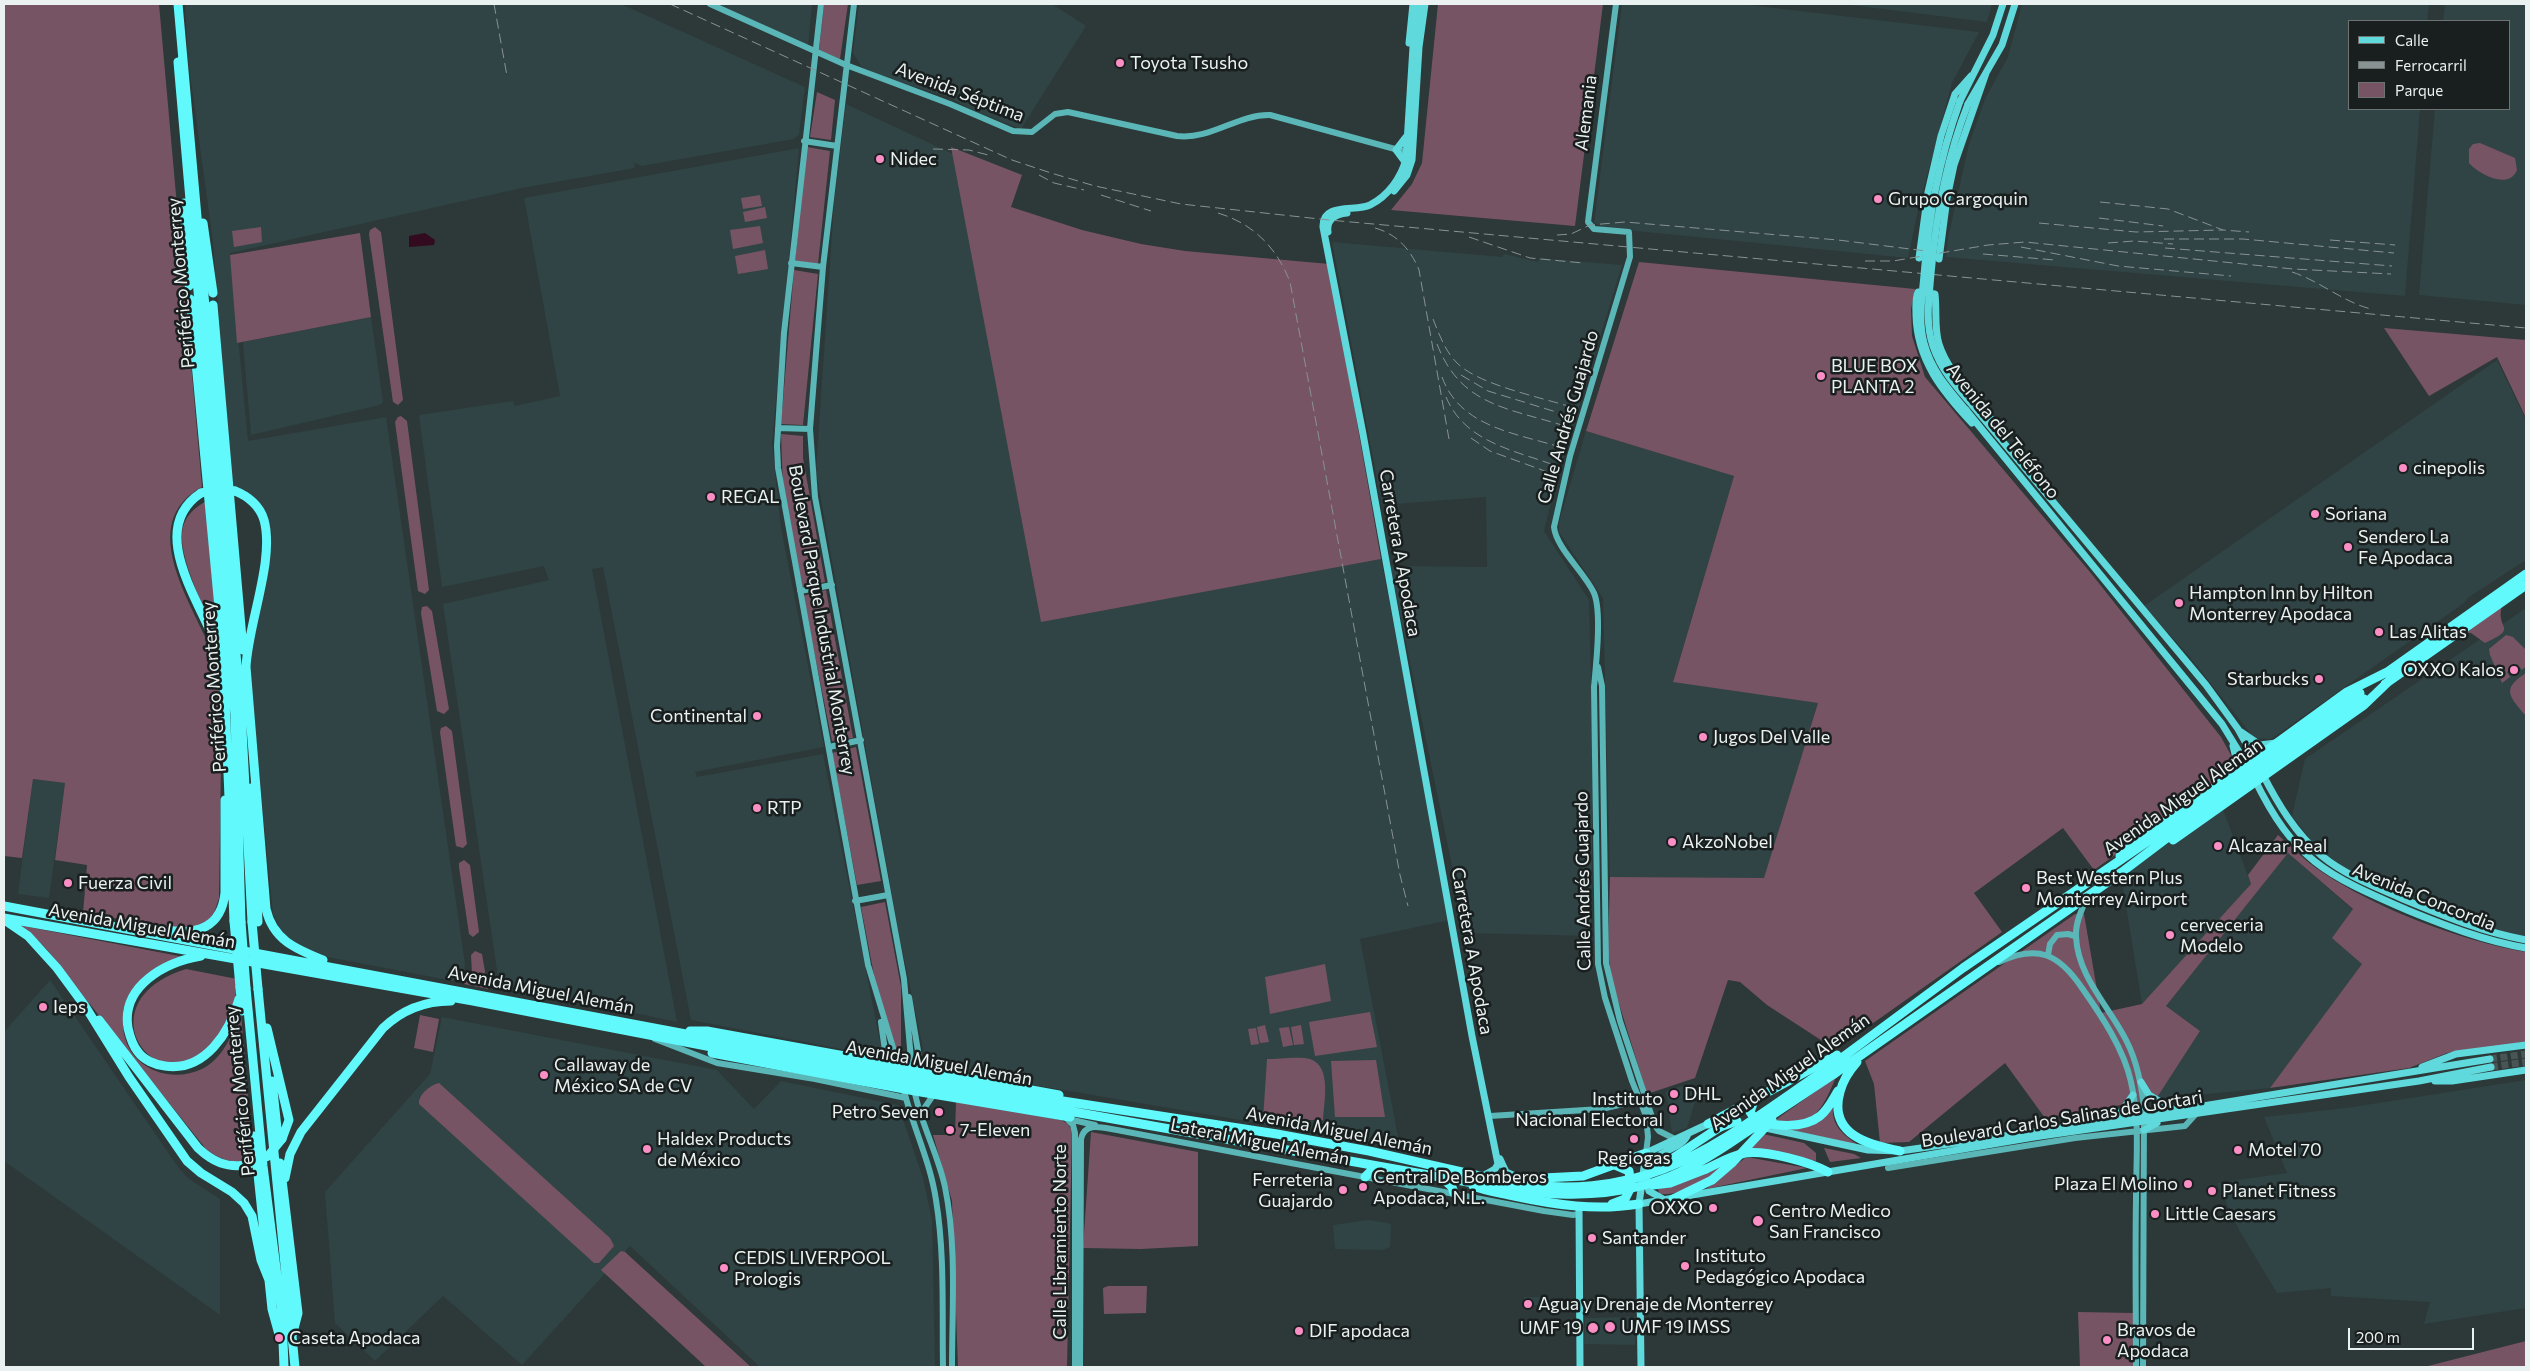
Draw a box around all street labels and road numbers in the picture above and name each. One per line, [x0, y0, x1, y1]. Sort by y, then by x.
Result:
street label: Avenida Séptima [893, 58, 1027, 126]
street label: Alemania [1571, 74, 1601, 152]
street label: Periférico Monterrey [163, 197, 199, 369]
street label: Calle Andrés Guajardo [1533, 328, 1603, 506]
street label: Avenida del Teléfono [1942, 359, 2064, 503]
street label: Boulevard Parque Industrial Monterrey [784, 463, 860, 777]
street label: Carretera A Apodaca [1375, 468, 1425, 638]
street label: Periférico Monterrey [197, 601, 231, 773]
street label: Avenida Miguel Alemán [2099, 734, 2267, 860]
street label: Calle Andrés Guajardo [1571, 791, 1595, 971]
street label: Avenida Concordia [2349, 858, 2499, 936]
street label: Carretera A Apodaca [1447, 866, 1497, 1036]
street label: Avenida Miguel Alemán [47, 899, 237, 953]
street label: Avenida Miguel Alemán [446, 961, 636, 1019]
street label: Periférico Monterrey [220, 1005, 260, 1177]
street label: Avenida Miguel Alemán [1706, 1009, 1874, 1135]
street label: Avenida Miguel Alemán [844, 1036, 1034, 1090]
street label: Boulevard Carlos Salinas de Gortari [1920, 1086, 2204, 1152]
street label: Avenida Miguel Alemán [1244, 1102, 1434, 1160]
street label: Lateral Miguel Alemán [1169, 1114, 1351, 1170]
street label: Calle Libramiento Norte [1049, 1144, 1071, 1340]

